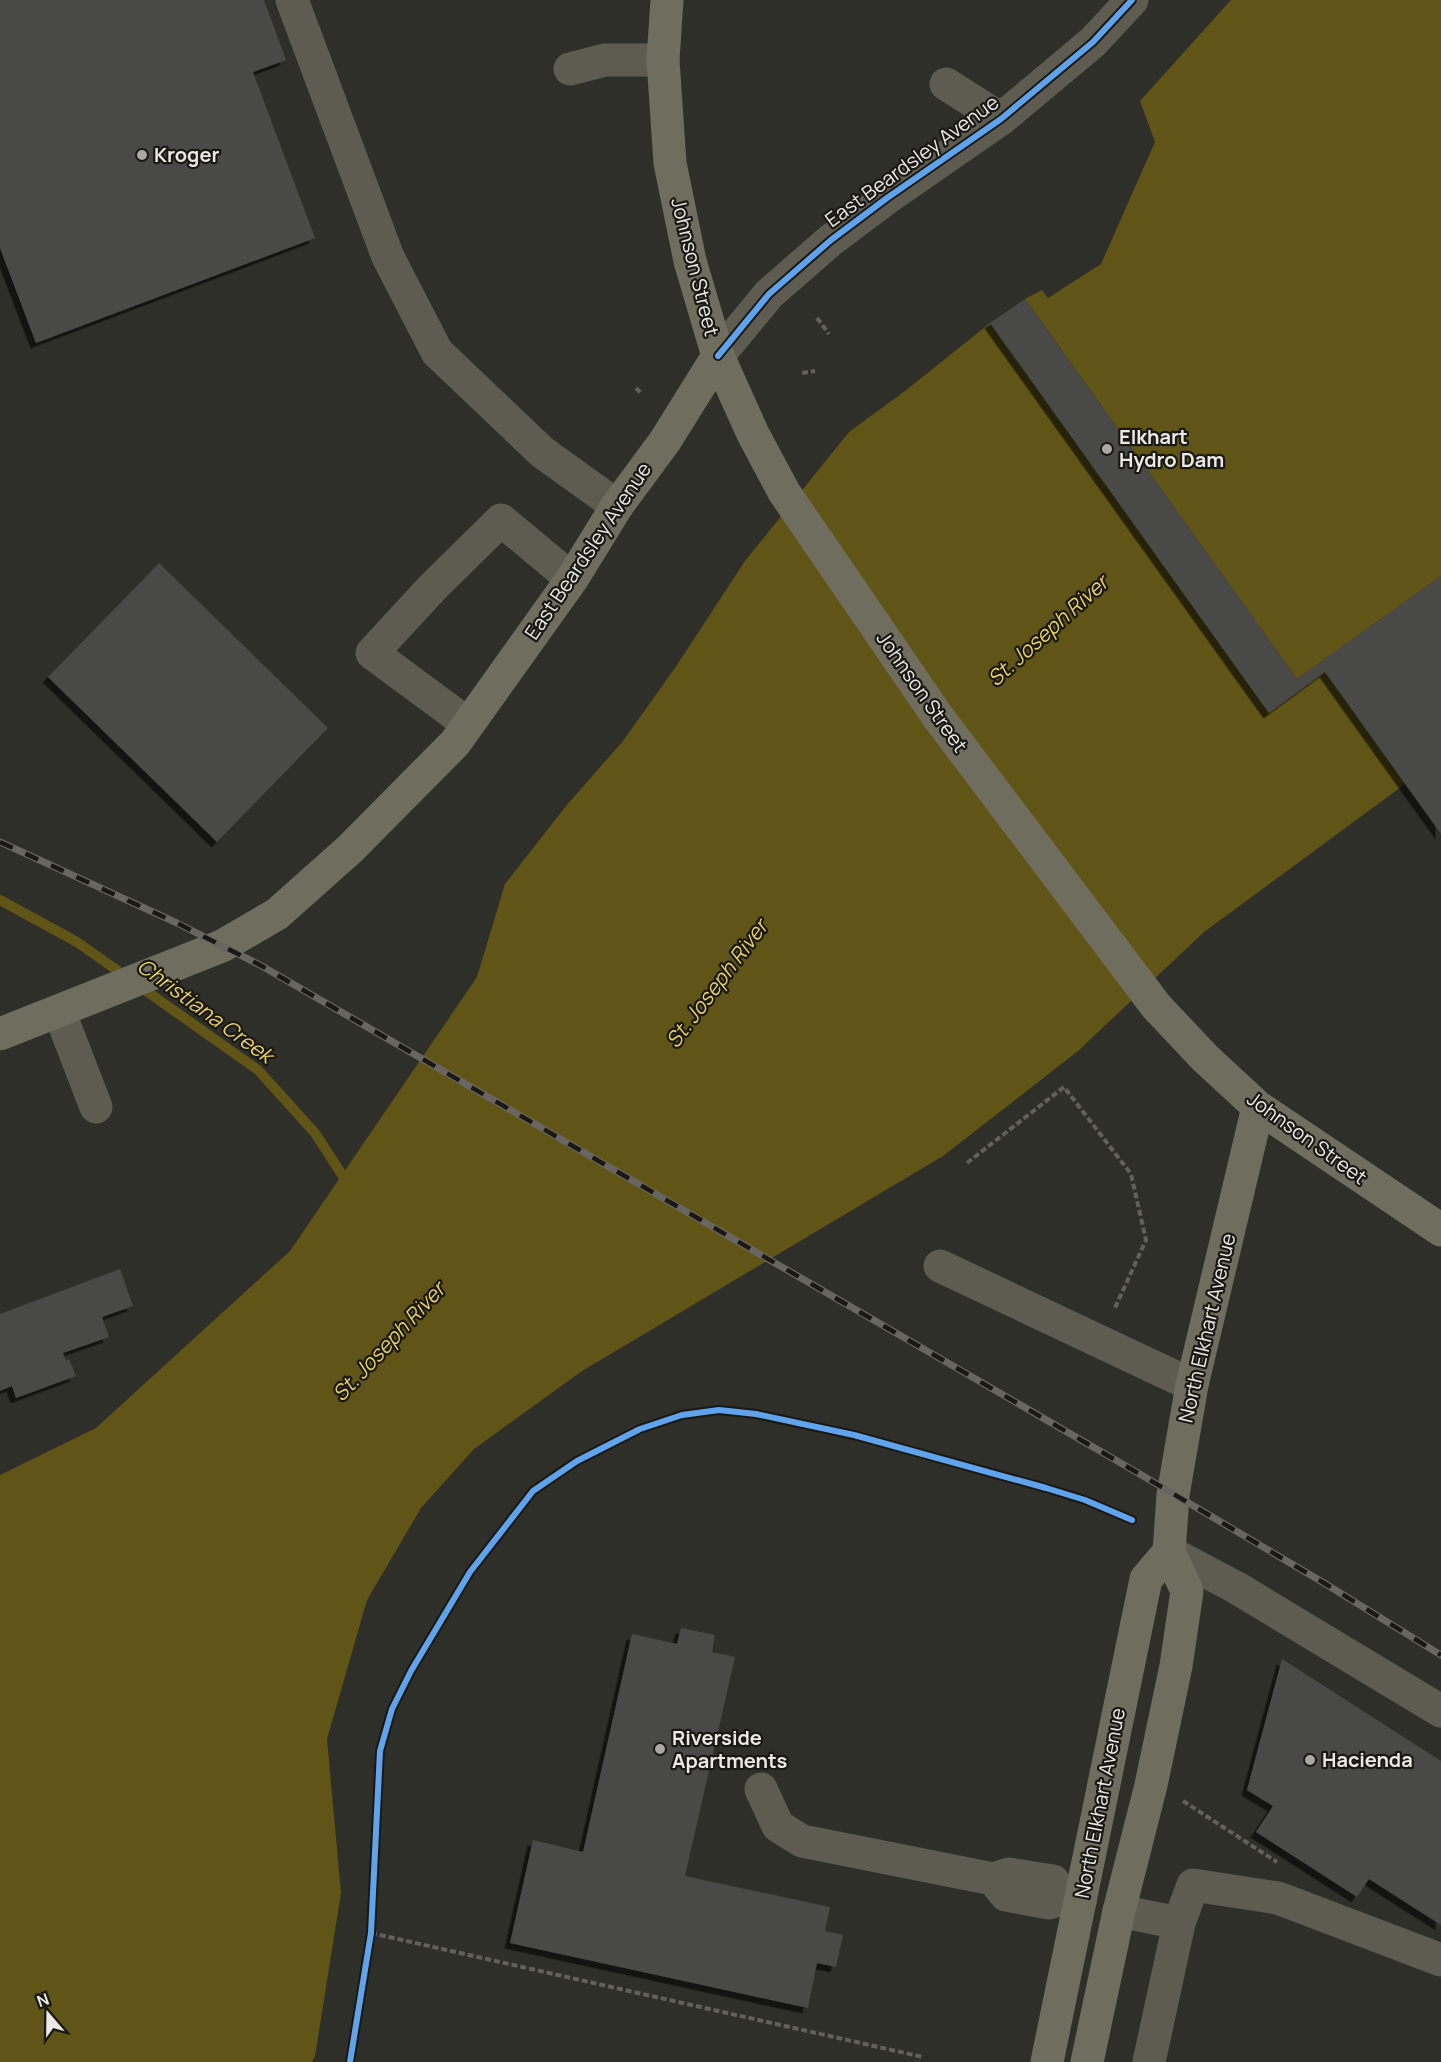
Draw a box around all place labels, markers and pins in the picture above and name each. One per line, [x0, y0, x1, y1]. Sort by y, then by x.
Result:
place label: Kroger [154, 141, 219, 168]
marker: Kroger [135, 148, 149, 162]
place label: Elkhart Hydro Dam [1119, 423, 1224, 473]
marker: Elkhart Hydro Dam [1100, 442, 1114, 456]
place label: Riverside Apartments [672, 1724, 788, 1774]
marker: Riverside Apartments [653, 1742, 667, 1756]
place label: Hacienda [1322, 1746, 1413, 1773]
marker: Hacienda [1303, 1753, 1317, 1767]

